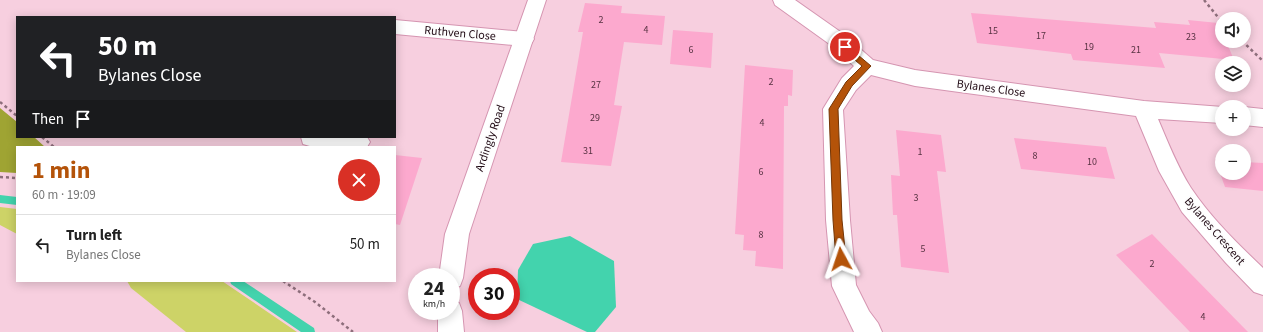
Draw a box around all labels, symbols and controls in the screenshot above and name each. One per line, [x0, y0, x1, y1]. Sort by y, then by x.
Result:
map controls [1215, 12, 1251, 180]
button: sound [1215, 12, 1251, 48]
house number: 2 [599, 13, 604, 27]
street label: Ruthven Close [423, 22, 496, 45]
house number: 4 [644, 23, 649, 37]
house number: 15 [988, 24, 998, 38]
text: 50 m [98, 26, 157, 66]
house number: 17 [1036, 29, 1046, 43]
pin [828, 30, 862, 64]
house number: 23 [1186, 30, 1196, 44]
icon: left [32, 32, 84, 84]
icon: arrive [834, 36, 856, 58]
house number: 19 [1084, 40, 1094, 54]
house number: 6 [689, 43, 694, 57]
house number: 21 [1131, 43, 1141, 57]
button: layers [1215, 56, 1251, 92]
text: Bylanes Close [98, 63, 201, 88]
house number: 2 [769, 75, 774, 89]
street label: Bylanes Close [956, 75, 1026, 102]
house number: 27 [591, 78, 601, 92]
button: + [1215, 100, 1251, 136]
street label: Ardingly Road [471, 102, 510, 174]
icon: arrive [72, 108, 94, 130]
text: Then [32, 109, 64, 130]
house number: 29 [590, 111, 600, 125]
house number: 4 [760, 116, 765, 130]
house number: 31 [583, 144, 593, 158]
button: − [1215, 144, 1251, 180]
house number: 1 [918, 145, 923, 159]
house number: 8 [1033, 149, 1038, 163]
text: 1 min [32, 153, 90, 188]
house number: 10 [1087, 155, 1097, 169]
button: close [338, 159, 380, 201]
house number: 6 [759, 165, 764, 179]
text: 60 m · 19:09 [32, 186, 96, 204]
house number: 3 [914, 191, 919, 205]
street label: Bylanes Crescent [1180, 194, 1249, 269]
text: Turn left [66, 225, 122, 246]
house number: 8 [759, 228, 764, 242]
icon: left [32, 234, 54, 256]
text: 50 m [350, 234, 380, 255]
position arrow [820, 238, 862, 280]
house number: 5 [921, 242, 926, 256]
text: Bylanes Close [66, 246, 141, 264]
house number: 2 [1150, 257, 1155, 271]
speed limit sign: 30 [468, 268, 520, 320]
text: 24 [423, 275, 445, 303]
text: km/h [423, 297, 445, 311]
house number: 4 [1201, 310, 1206, 324]

